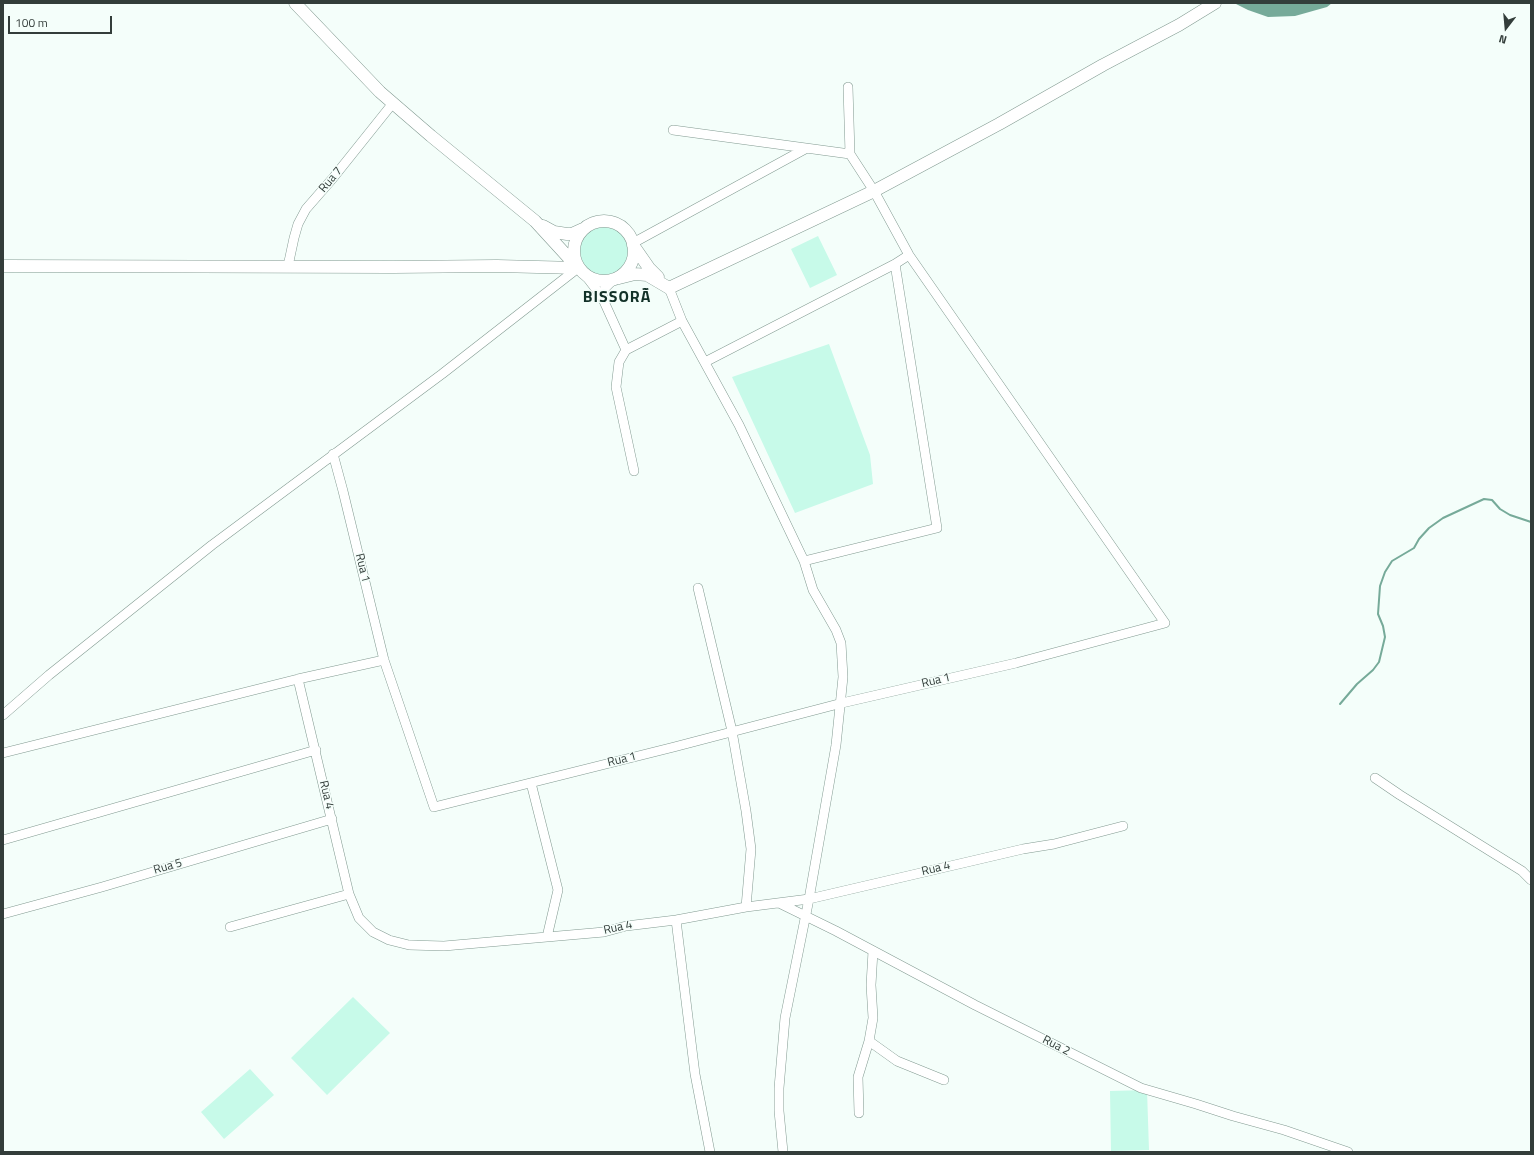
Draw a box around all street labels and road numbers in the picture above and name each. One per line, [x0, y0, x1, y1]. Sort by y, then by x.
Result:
street label: Rua 7 [316, 164, 346, 196]
street label: Rua 1 [351, 552, 373, 584]
street label: Rua 1 [920, 671, 952, 691]
street label: Rua 1 [606, 749, 638, 771]
street label: Rua 4 [316, 779, 336, 811]
street label: Rua 5 [152, 856, 184, 878]
street label: Rua 4 [920, 859, 952, 879]
street label: Rua 4 [602, 918, 634, 938]
street label: Rua 2 [1040, 1033, 1072, 1059]

